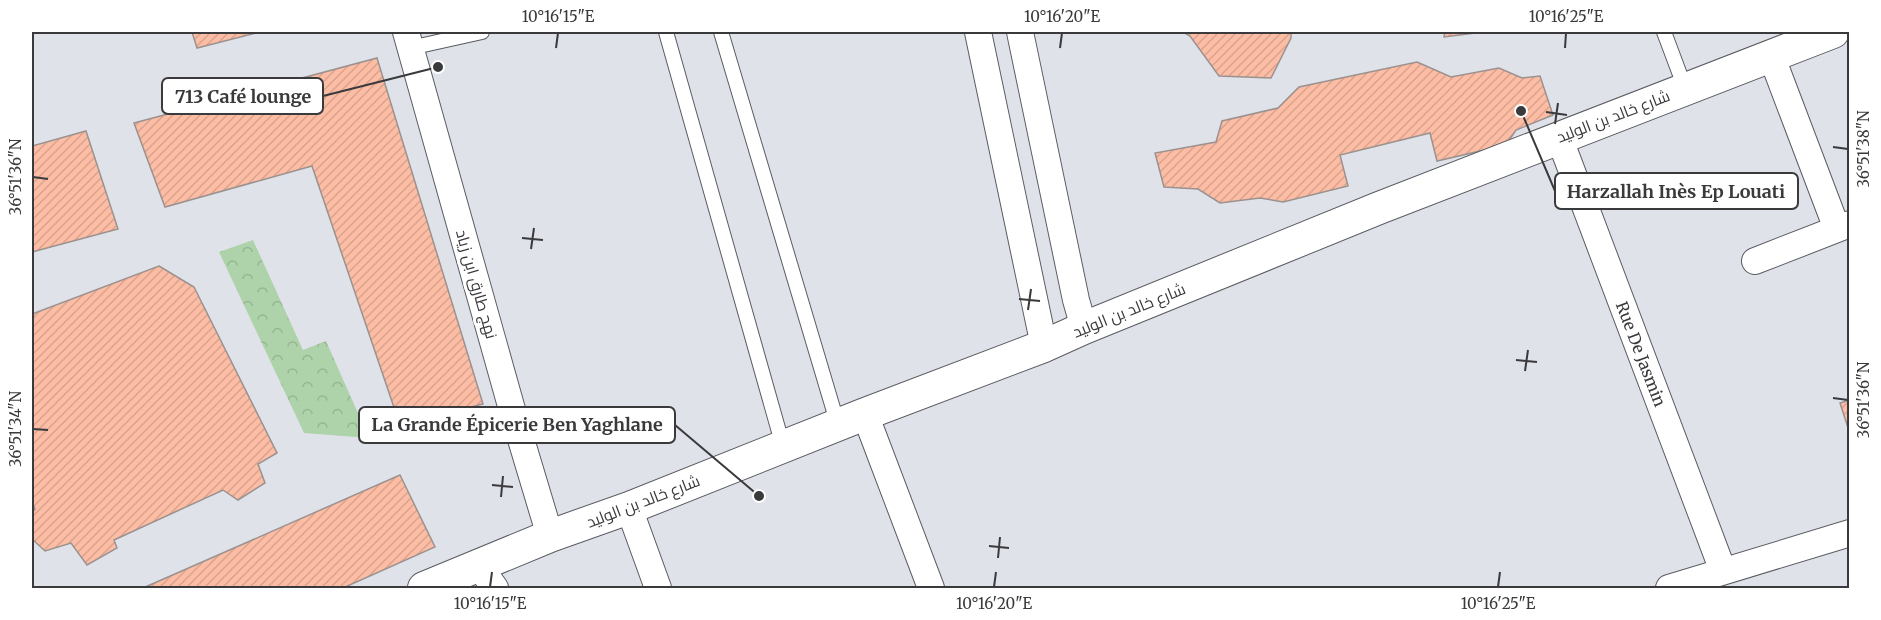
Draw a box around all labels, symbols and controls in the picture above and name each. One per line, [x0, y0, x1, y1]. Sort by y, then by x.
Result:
text: 10°16'15"E [522, 7, 595, 26]
text: 10°16'20"E [1024, 7, 1100, 26]
text: 10°16'25"E [1529, 7, 1604, 26]
callout: 713 Café lounge [162, 78, 323, 114]
text: 713 Café lounge [175, 85, 312, 108]
street label: شارع خالد بن الوليد [1553, 85, 1673, 149]
text: 36°51'38"N [1854, 110, 1873, 188]
text: 36°51'36"N [6, 138, 25, 215]
callout: Harzallah Inès Ep Louati [1555, 173, 1798, 209]
text: Harzallah Inès Ep Louati [1567, 180, 1785, 203]
street label: نهج طارق ابن زياد [450, 227, 502, 342]
street label: شارع خالد بن الوليد [1070, 278, 1189, 344]
street label: Rue De Jasmin [1612, 299, 1670, 410]
text: 36°51'36"N [1854, 361, 1873, 438]
text: 36°51'34"N [6, 391, 25, 467]
callout: La Grande Épicerie Ben Yaghlane [359, 407, 675, 443]
text: La Grande Épicerie Ben Yaghlane [371, 413, 663, 436]
street label: شارع خالد بن الوليد [583, 470, 703, 534]
text: 10°16'15"E [454, 594, 527, 613]
text: 10°16'20"E [956, 594, 1032, 613]
text: 10°16'25"E [1461, 594, 1536, 613]

